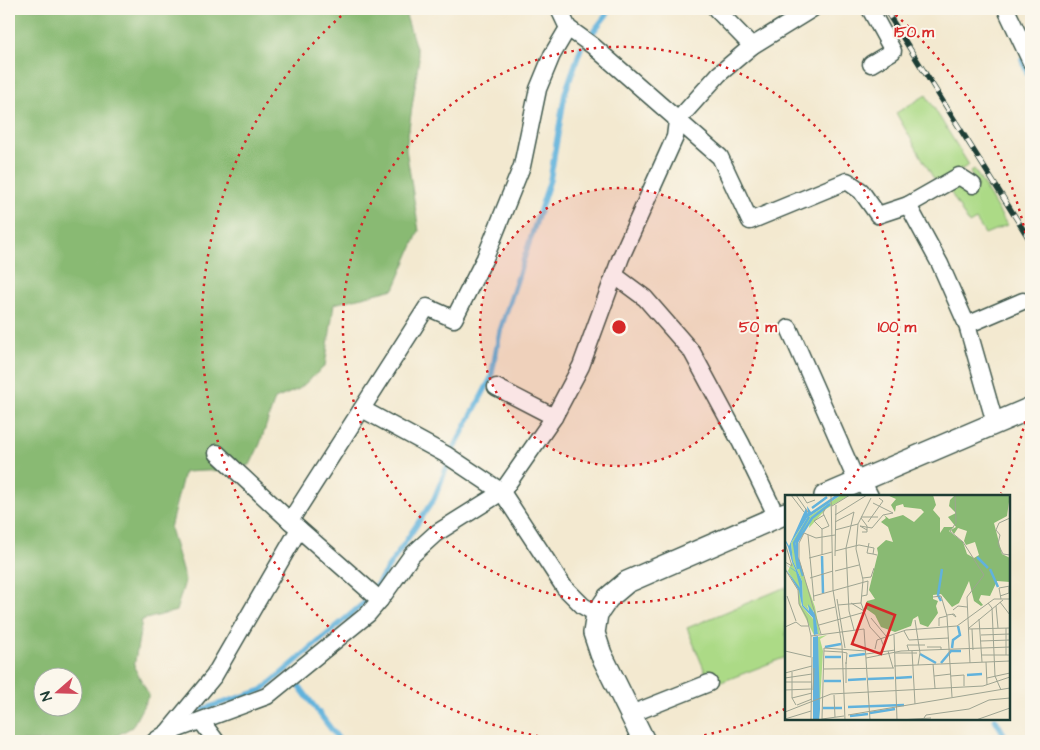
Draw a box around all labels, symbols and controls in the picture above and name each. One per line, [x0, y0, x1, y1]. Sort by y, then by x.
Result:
text: 150 m [894, 22, 934, 43]
text: 50 m [739, 317, 777, 338]
text: 100 m [878, 317, 917, 338]
centre of rings [610, 318, 628, 336]
inset map [785, 495, 1010, 720]
north arrow [32, 668, 82, 718]
text: N [36, 688, 58, 704]

